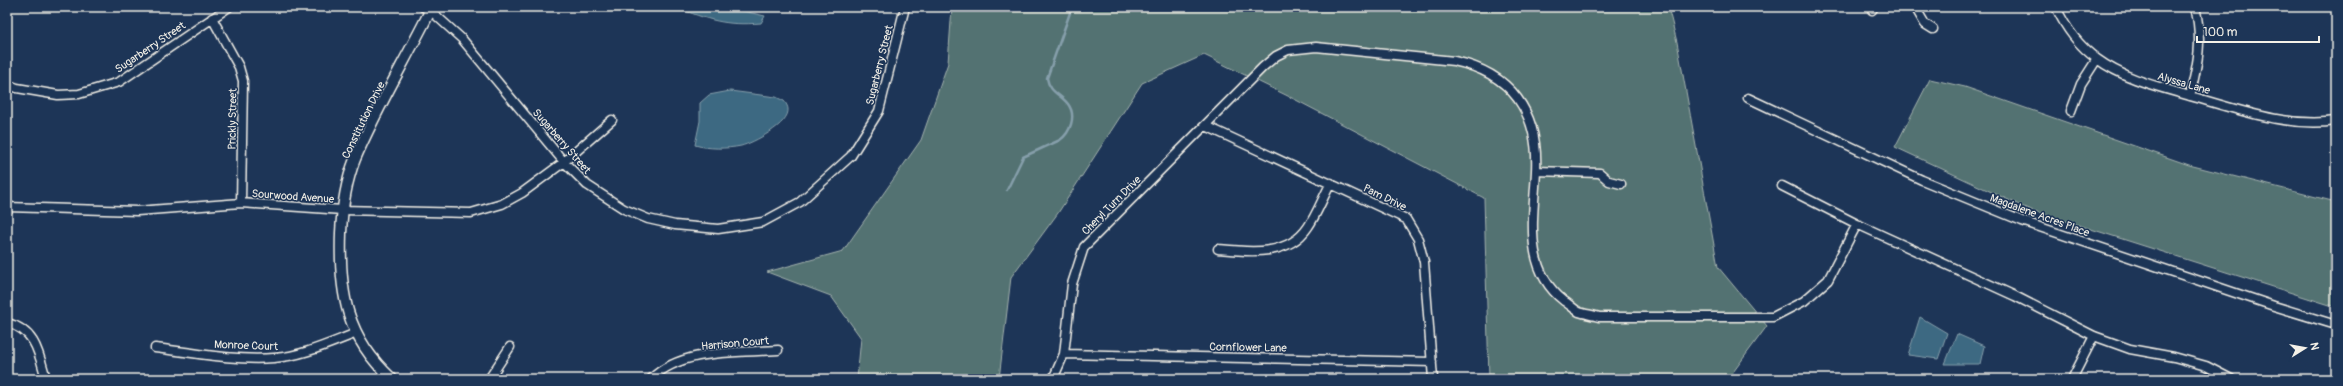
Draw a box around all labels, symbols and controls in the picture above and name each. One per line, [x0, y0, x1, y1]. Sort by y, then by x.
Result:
scale bar [2197, 18, 2319, 44]
street label: Sugarberry Street [113, 19, 188, 76]
street label: Sugarberry Street [863, 23, 896, 107]
text: 100 m [2203, 25, 2238, 40]
street label: Alyssa Lane [2156, 70, 2212, 97]
street label: Constitution Drive [339, 79, 388, 161]
street label: Prickly Street [225, 88, 240, 150]
street label: Sugarberry Street [530, 106, 594, 177]
street label: Cheryl Turn Drive [1079, 173, 1144, 238]
street label: Pam Drive [1361, 181, 1409, 214]
street label: Sourwood Avenue [251, 187, 335, 206]
street label: Magdalene Acres Place [1988, 191, 2092, 240]
north arrow [2285, 328, 2325, 368]
street label: Harrison Court [701, 334, 770, 353]
street label: Monroe Court [214, 338, 279, 353]
street label: Cornflower Lane [1209, 340, 1287, 355]
text: N [2307, 341, 2322, 352]

